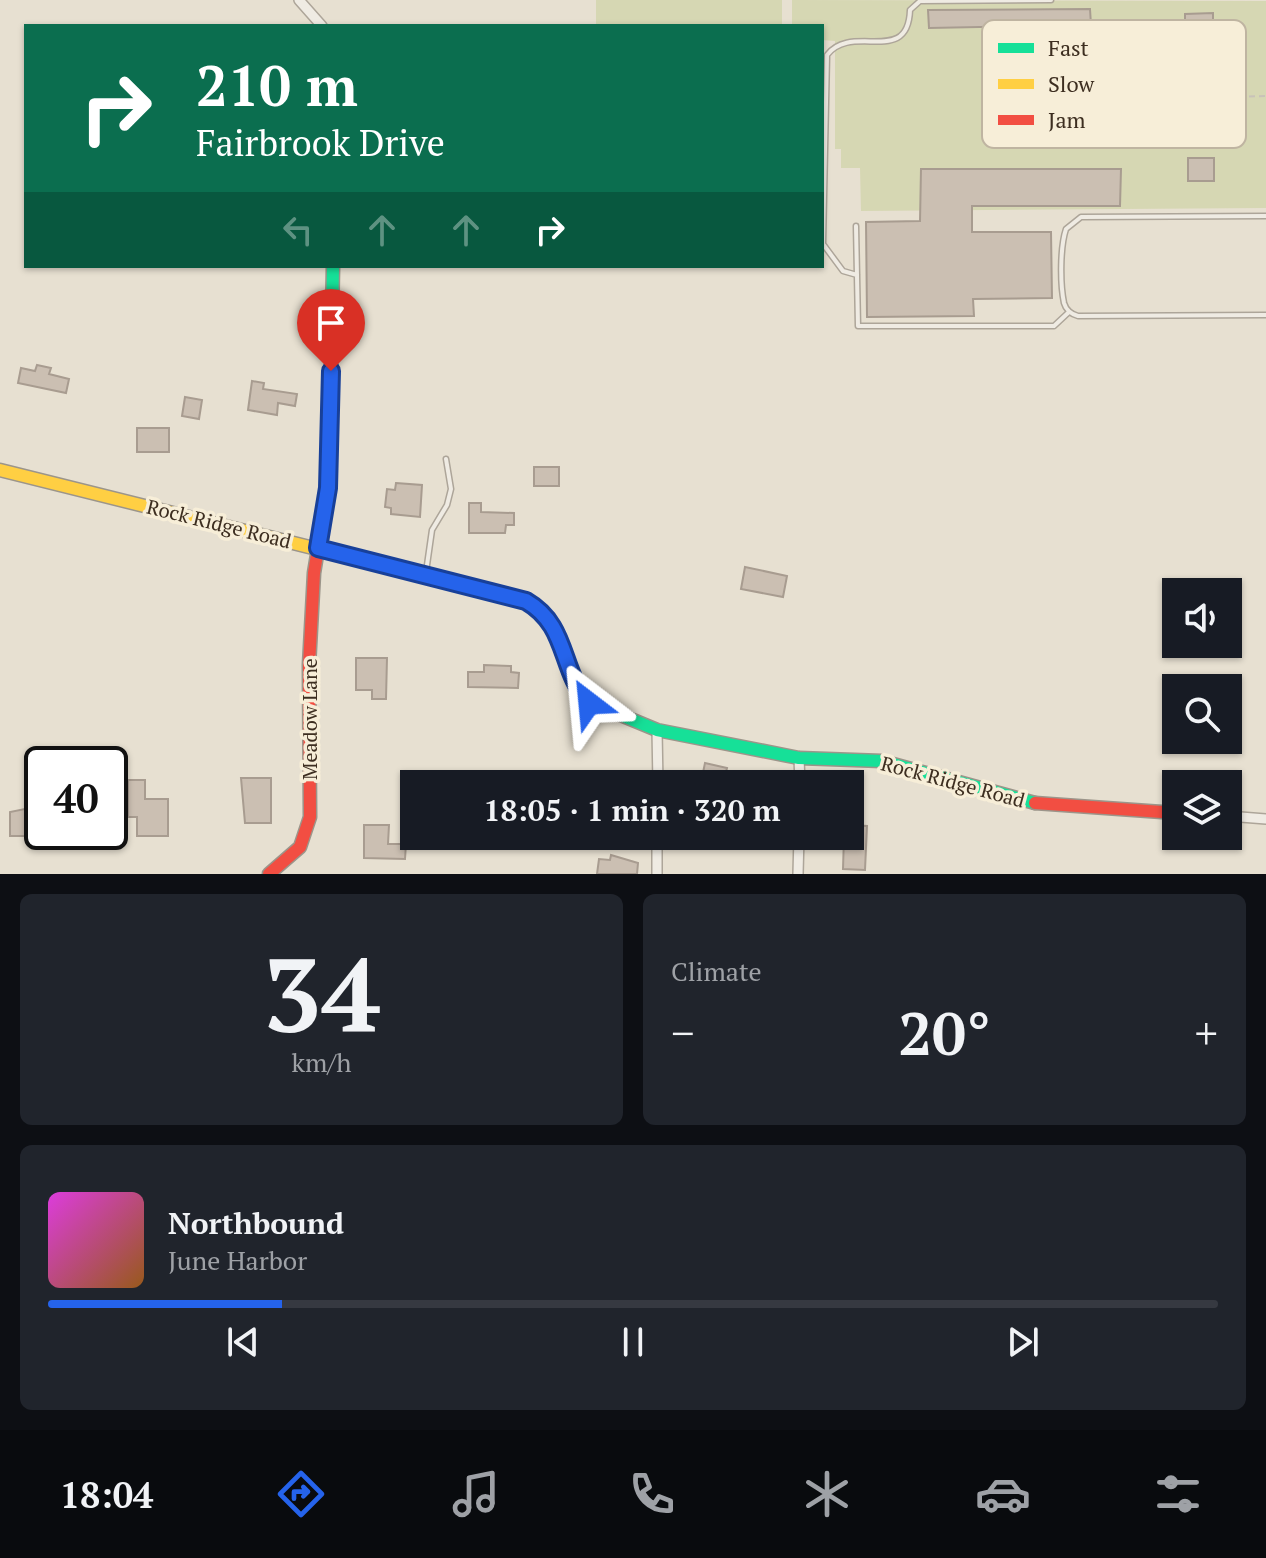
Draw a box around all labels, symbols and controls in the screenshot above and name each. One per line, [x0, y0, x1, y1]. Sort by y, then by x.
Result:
legend [982, 20, 1246, 148]
text: Fast [1048, 33, 1089, 62]
text: 210 m [196, 48, 358, 122]
icon: right [64, 56, 168, 160]
text: Slow [1048, 69, 1095, 98]
text: Jam [1048, 105, 1086, 134]
text: Fairbrook Drive [196, 119, 445, 166]
icon: left [276, 208, 320, 252]
icon: ahead [360, 208, 404, 252]
icon: ahead [444, 208, 488, 252]
icon: right [528, 208, 572, 252]
pin [297, 289, 365, 371]
icon: arrive [309, 301, 353, 345]
street label: Rock Ridge Road [144, 493, 294, 554]
map controls [1162, 578, 1242, 850]
button: sound [1162, 578, 1242, 658]
street label: Meadow Lane [296, 658, 323, 780]
position arrow [547, 661, 631, 745]
button: search [1162, 674, 1242, 754]
speed limit sign: 40 [24, 746, 128, 850]
street label: Rock Ridge Road [878, 749, 1028, 814]
button: layers [1162, 770, 1242, 850]
text: 18:05 · 1 min · 320 m [484, 790, 780, 830]
text: 34 [263, 924, 380, 1062]
text: Climate [671, 954, 762, 988]
text: 20° [898, 993, 991, 1072]
text: − [671, 1003, 694, 1062]
text: + [1195, 1003, 1218, 1062]
text: km/h [291, 1045, 352, 1079]
text: Northbound [168, 1203, 344, 1243]
text: June Harbor [168, 1243, 307, 1277]
icon: previous [221, 1320, 265, 1364]
icon: pause [611, 1320, 655, 1364]
icon: next [1001, 1320, 1045, 1364]
icon: directions [273, 1466, 329, 1522]
icon: music [448, 1466, 504, 1522]
icon: phone [624, 1466, 680, 1522]
icon: climate [799, 1466, 855, 1522]
icon: car [975, 1466, 1031, 1522]
icon: filters [1150, 1466, 1206, 1522]
text: 18:04 [60, 1471, 153, 1518]

